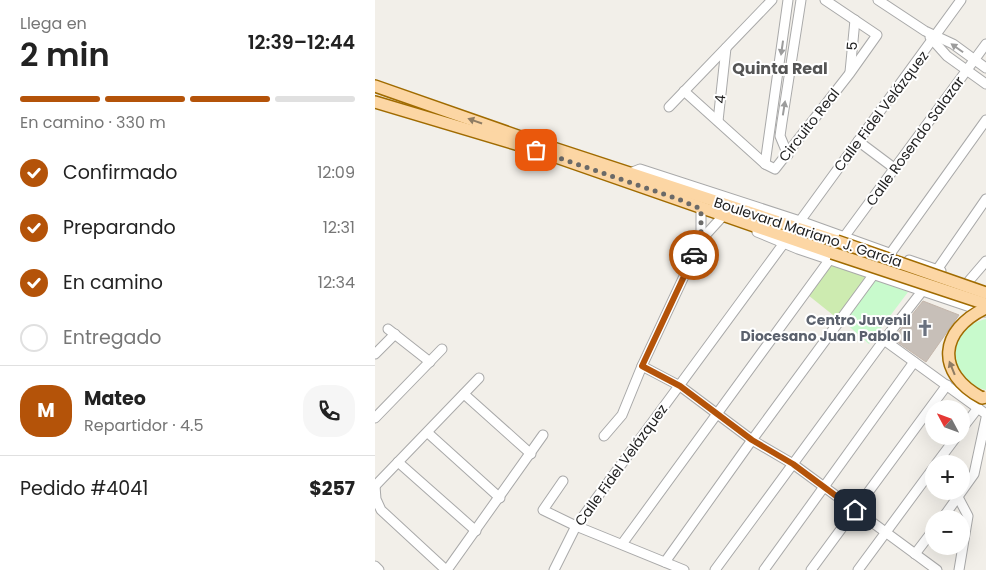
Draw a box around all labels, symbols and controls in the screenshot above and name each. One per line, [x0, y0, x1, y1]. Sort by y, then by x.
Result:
text: Llega en [20, 12, 87, 35]
text: 12:39–12:44 [248, 29, 355, 56]
text: 2 min [20, 32, 110, 77]
one-way arrow [777, 41, 785, 57]
street label: 5 [842, 41, 862, 51]
one-way arrow [951, 42, 964, 53]
street label: Calle Fidel Velázquez [829, 47, 933, 175]
district label: Quinta Real [732, 57, 828, 80]
street label: Calle Rosendo Salazar [861, 72, 969, 210]
street label: Circuito Real [774, 84, 844, 166]
street label: 4 [710, 93, 730, 104]
one-way arrow [780, 99, 788, 115]
text: En camino · 330 m [20, 111, 166, 134]
one-way arrow [468, 117, 483, 124]
pin [515, 129, 557, 171]
icon: bag [522, 136, 550, 164]
icon: check [20, 159, 48, 187]
text: Confirmado [63, 159, 177, 186]
text: 12:09 [317, 161, 355, 184]
street label: Boulevard Mariano J. García [711, 192, 905, 272]
icon: check [20, 214, 48, 242]
text: Preparando [63, 214, 176, 241]
text: 12:31 [323, 216, 355, 239]
courier [669, 230, 719, 280]
icon: car [680, 241, 708, 269]
icon: check [20, 269, 48, 297]
text: En camino [63, 269, 163, 296]
text: 12:34 [318, 271, 355, 294]
place label: Centro Juvenil Diocesano Juan Pablo II [741, 310, 911, 346]
church icon: Centro Juvenil Diocesano Juan Pablo II [915, 318, 935, 338]
text: Entregado [63, 324, 161, 351]
one-way arrow [948, 360, 956, 375]
text: Mateo [84, 385, 146, 412]
button: phone [303, 385, 355, 437]
text: M [37, 397, 55, 424]
street label: Calle Fidel Velázquez [570, 400, 672, 530]
north arrow [925, 400, 970, 445]
map controls [925, 400, 970, 555]
text: Repartidor · 4.5 [84, 414, 203, 437]
button: + [925, 455, 970, 500]
text: Pedido #4041 [20, 475, 148, 502]
text: $257 [309, 475, 355, 502]
pin [834, 489, 876, 531]
icon: home [841, 496, 869, 524]
button: − [925, 510, 970, 555]

